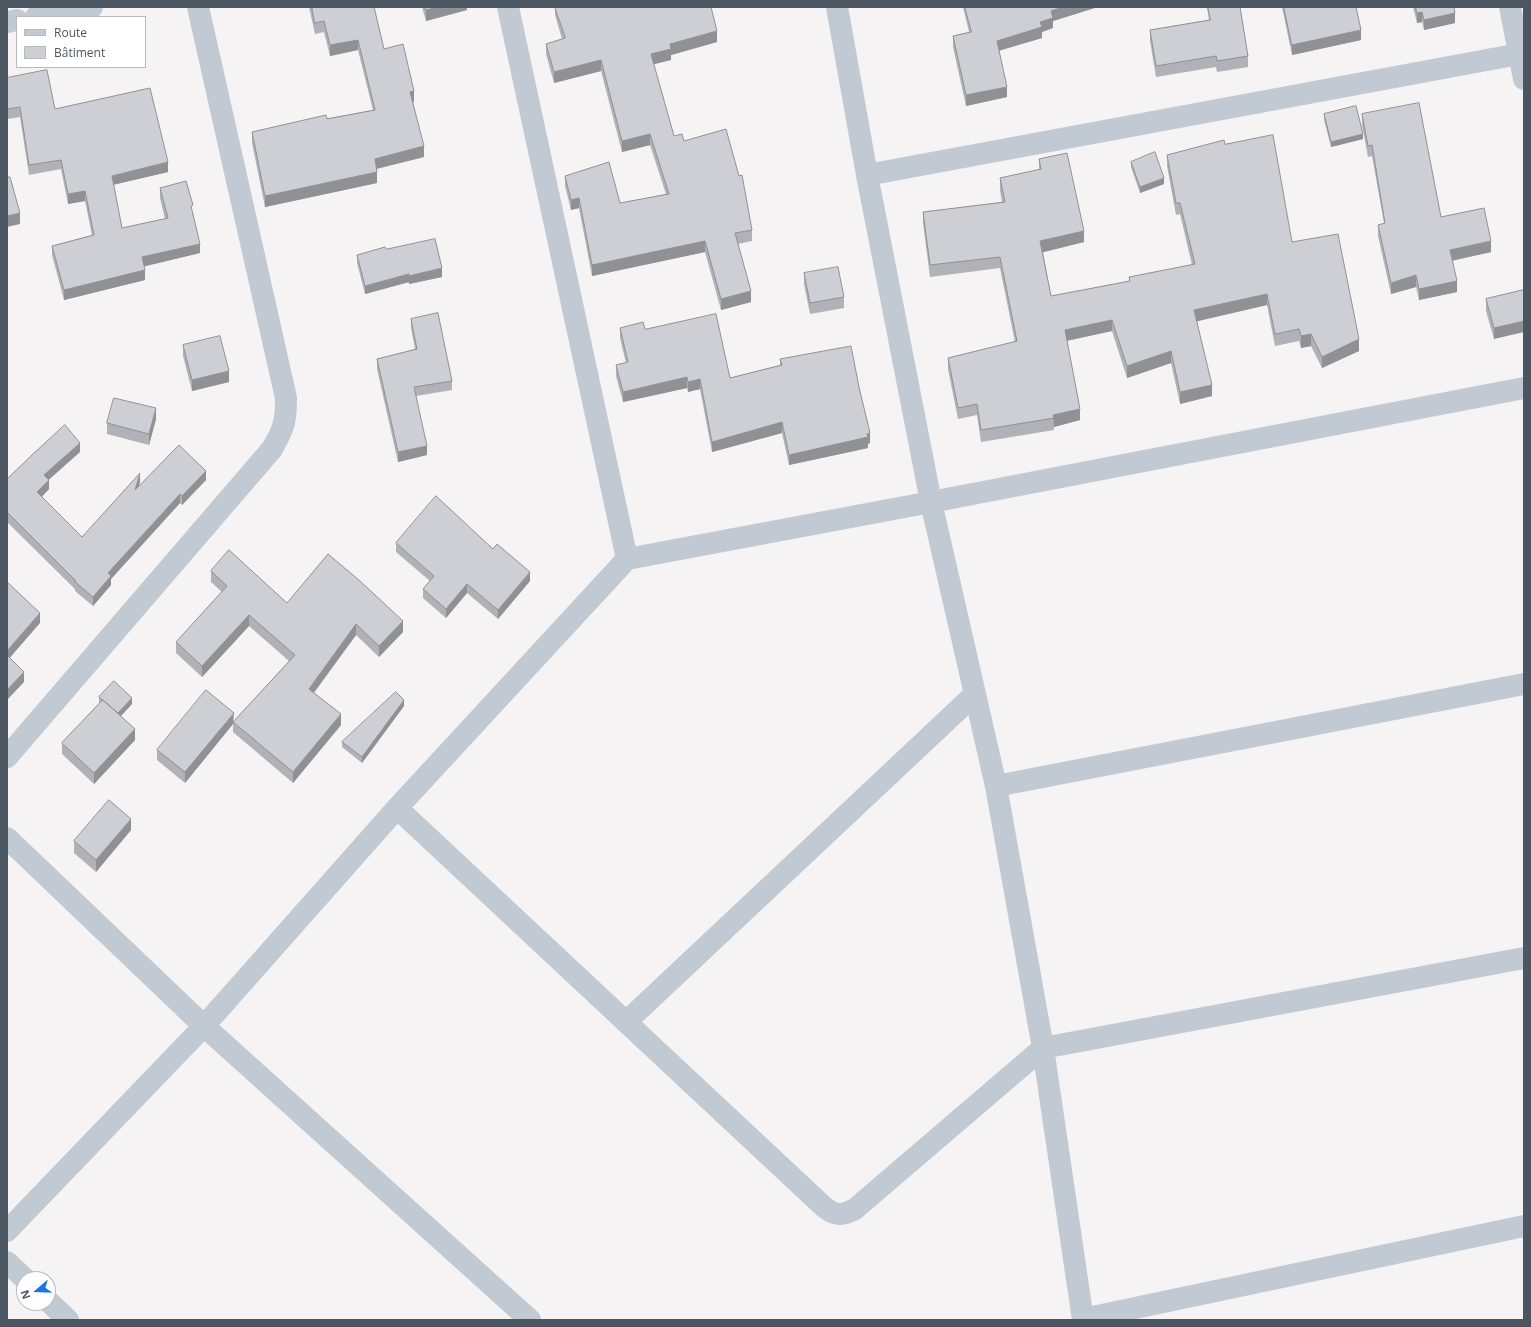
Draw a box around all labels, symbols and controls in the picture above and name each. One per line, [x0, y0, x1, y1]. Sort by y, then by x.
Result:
legend [16, 16, 146, 68]
text: Route [54, 24, 87, 41]
text: Bâtiment [54, 44, 105, 61]
north arrow [16, 1271, 56, 1311]
text: N [17, 1288, 34, 1301]

